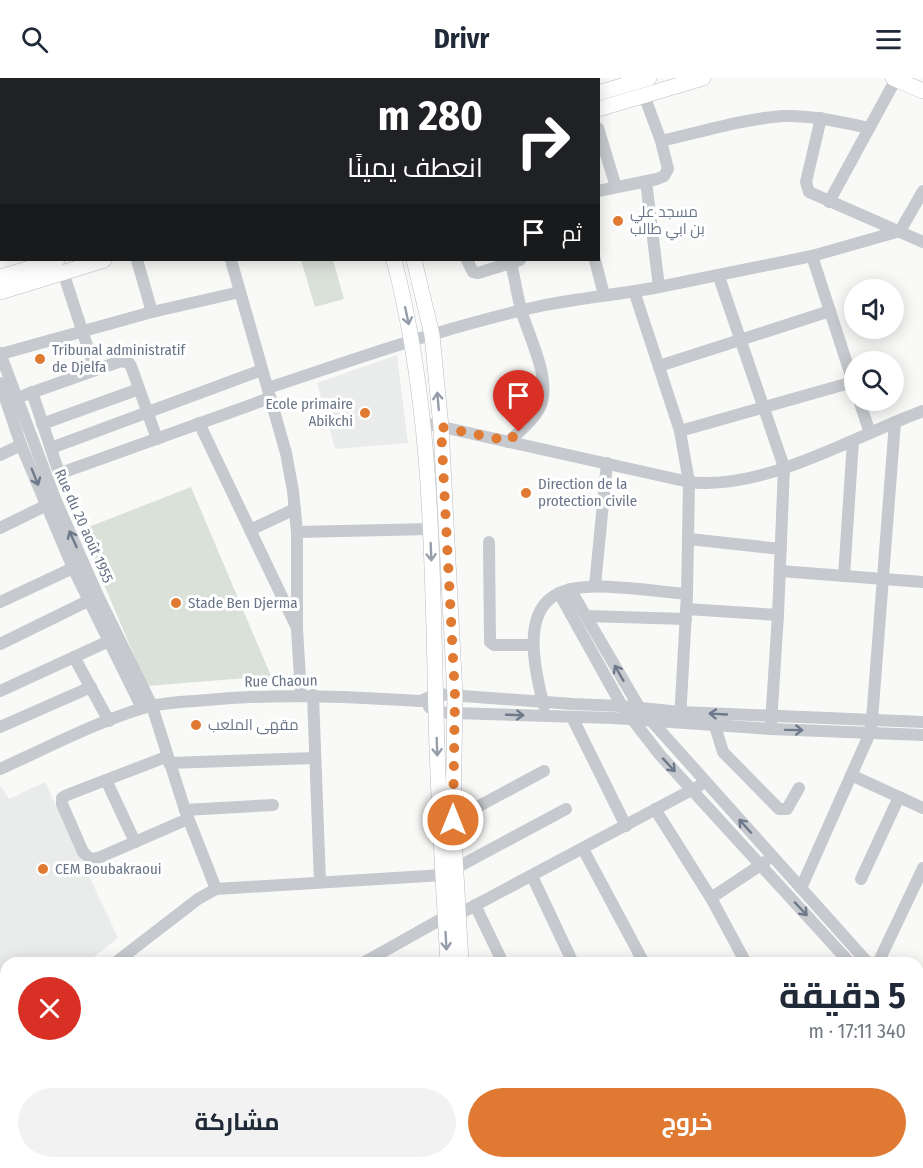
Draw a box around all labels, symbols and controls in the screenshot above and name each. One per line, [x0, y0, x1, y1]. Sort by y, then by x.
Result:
icon: search [18, 23, 51, 56]
text: Drivr [434, 23, 489, 55]
icon: menu [872, 23, 905, 56]
text: 280 m [378, 91, 483, 141]
icon: right [504, 102, 582, 180]
text: انعطف يمينًا [347, 152, 483, 184]
place label: مسجد علي بن ابي طالب [630, 203, 705, 241]
marker: مسجد علي بن ابي طالب [611, 214, 625, 228]
icon: arrive [517, 216, 550, 249]
text: ثم [562, 220, 582, 247]
map controls [844, 279, 904, 411]
button: sound [844, 279, 904, 339]
one-way arrow [402, 307, 414, 326]
place label: Tribunal administratif de Djelfa [52, 341, 186, 376]
button: search [844, 351, 904, 411]
marker: Tribunal administratif de Djelfa [33, 352, 47, 366]
pin [493, 370, 544, 432]
icon: arrive [502, 379, 535, 412]
one-way arrow [432, 392, 443, 412]
place label: Ecole primaire Abikchi [266, 395, 353, 430]
marker: Ecole primaire Abikchi [358, 406, 372, 420]
street label: Rue du 20 août 1955 [51, 466, 117, 586]
one-way arrow [30, 468, 41, 486]
place label: Direction de la protection civile [538, 475, 637, 510]
marker: Direction de la protection civile [519, 486, 533, 500]
one-way arrow [67, 531, 78, 549]
one-way arrow [425, 541, 436, 561]
place label: Stade Ben Djerma [188, 594, 298, 612]
marker: Stade Ben Djerma [169, 596, 183, 610]
one-way arrow [613, 665, 625, 682]
street label: Rue Chaoun [244, 671, 318, 691]
one-way arrow [708, 708, 728, 719]
one-way arrow [504, 709, 524, 721]
place label: مقهى الملعب [208, 716, 299, 735]
marker: مقهى الملعب [189, 718, 203, 732]
one-way arrow [783, 724, 803, 736]
one-way arrow [432, 736, 443, 756]
one-way arrow [662, 757, 676, 772]
position arrow [421, 788, 485, 852]
one-way arrow [738, 819, 752, 834]
place label: CEM Boubakraoui [55, 860, 162, 878]
marker: CEM Boubakraoui [36, 862, 50, 876]
one-way arrow [794, 901, 808, 916]
one-way arrow [441, 931, 452, 951]
text: 5 دقيقة [779, 974, 906, 1018]
button: close [18, 977, 81, 1040]
text: 340 m · 17:11 [809, 1019, 906, 1043]
button: مشاركة [18, 1088, 456, 1157]
button: خروج [468, 1088, 906, 1157]

